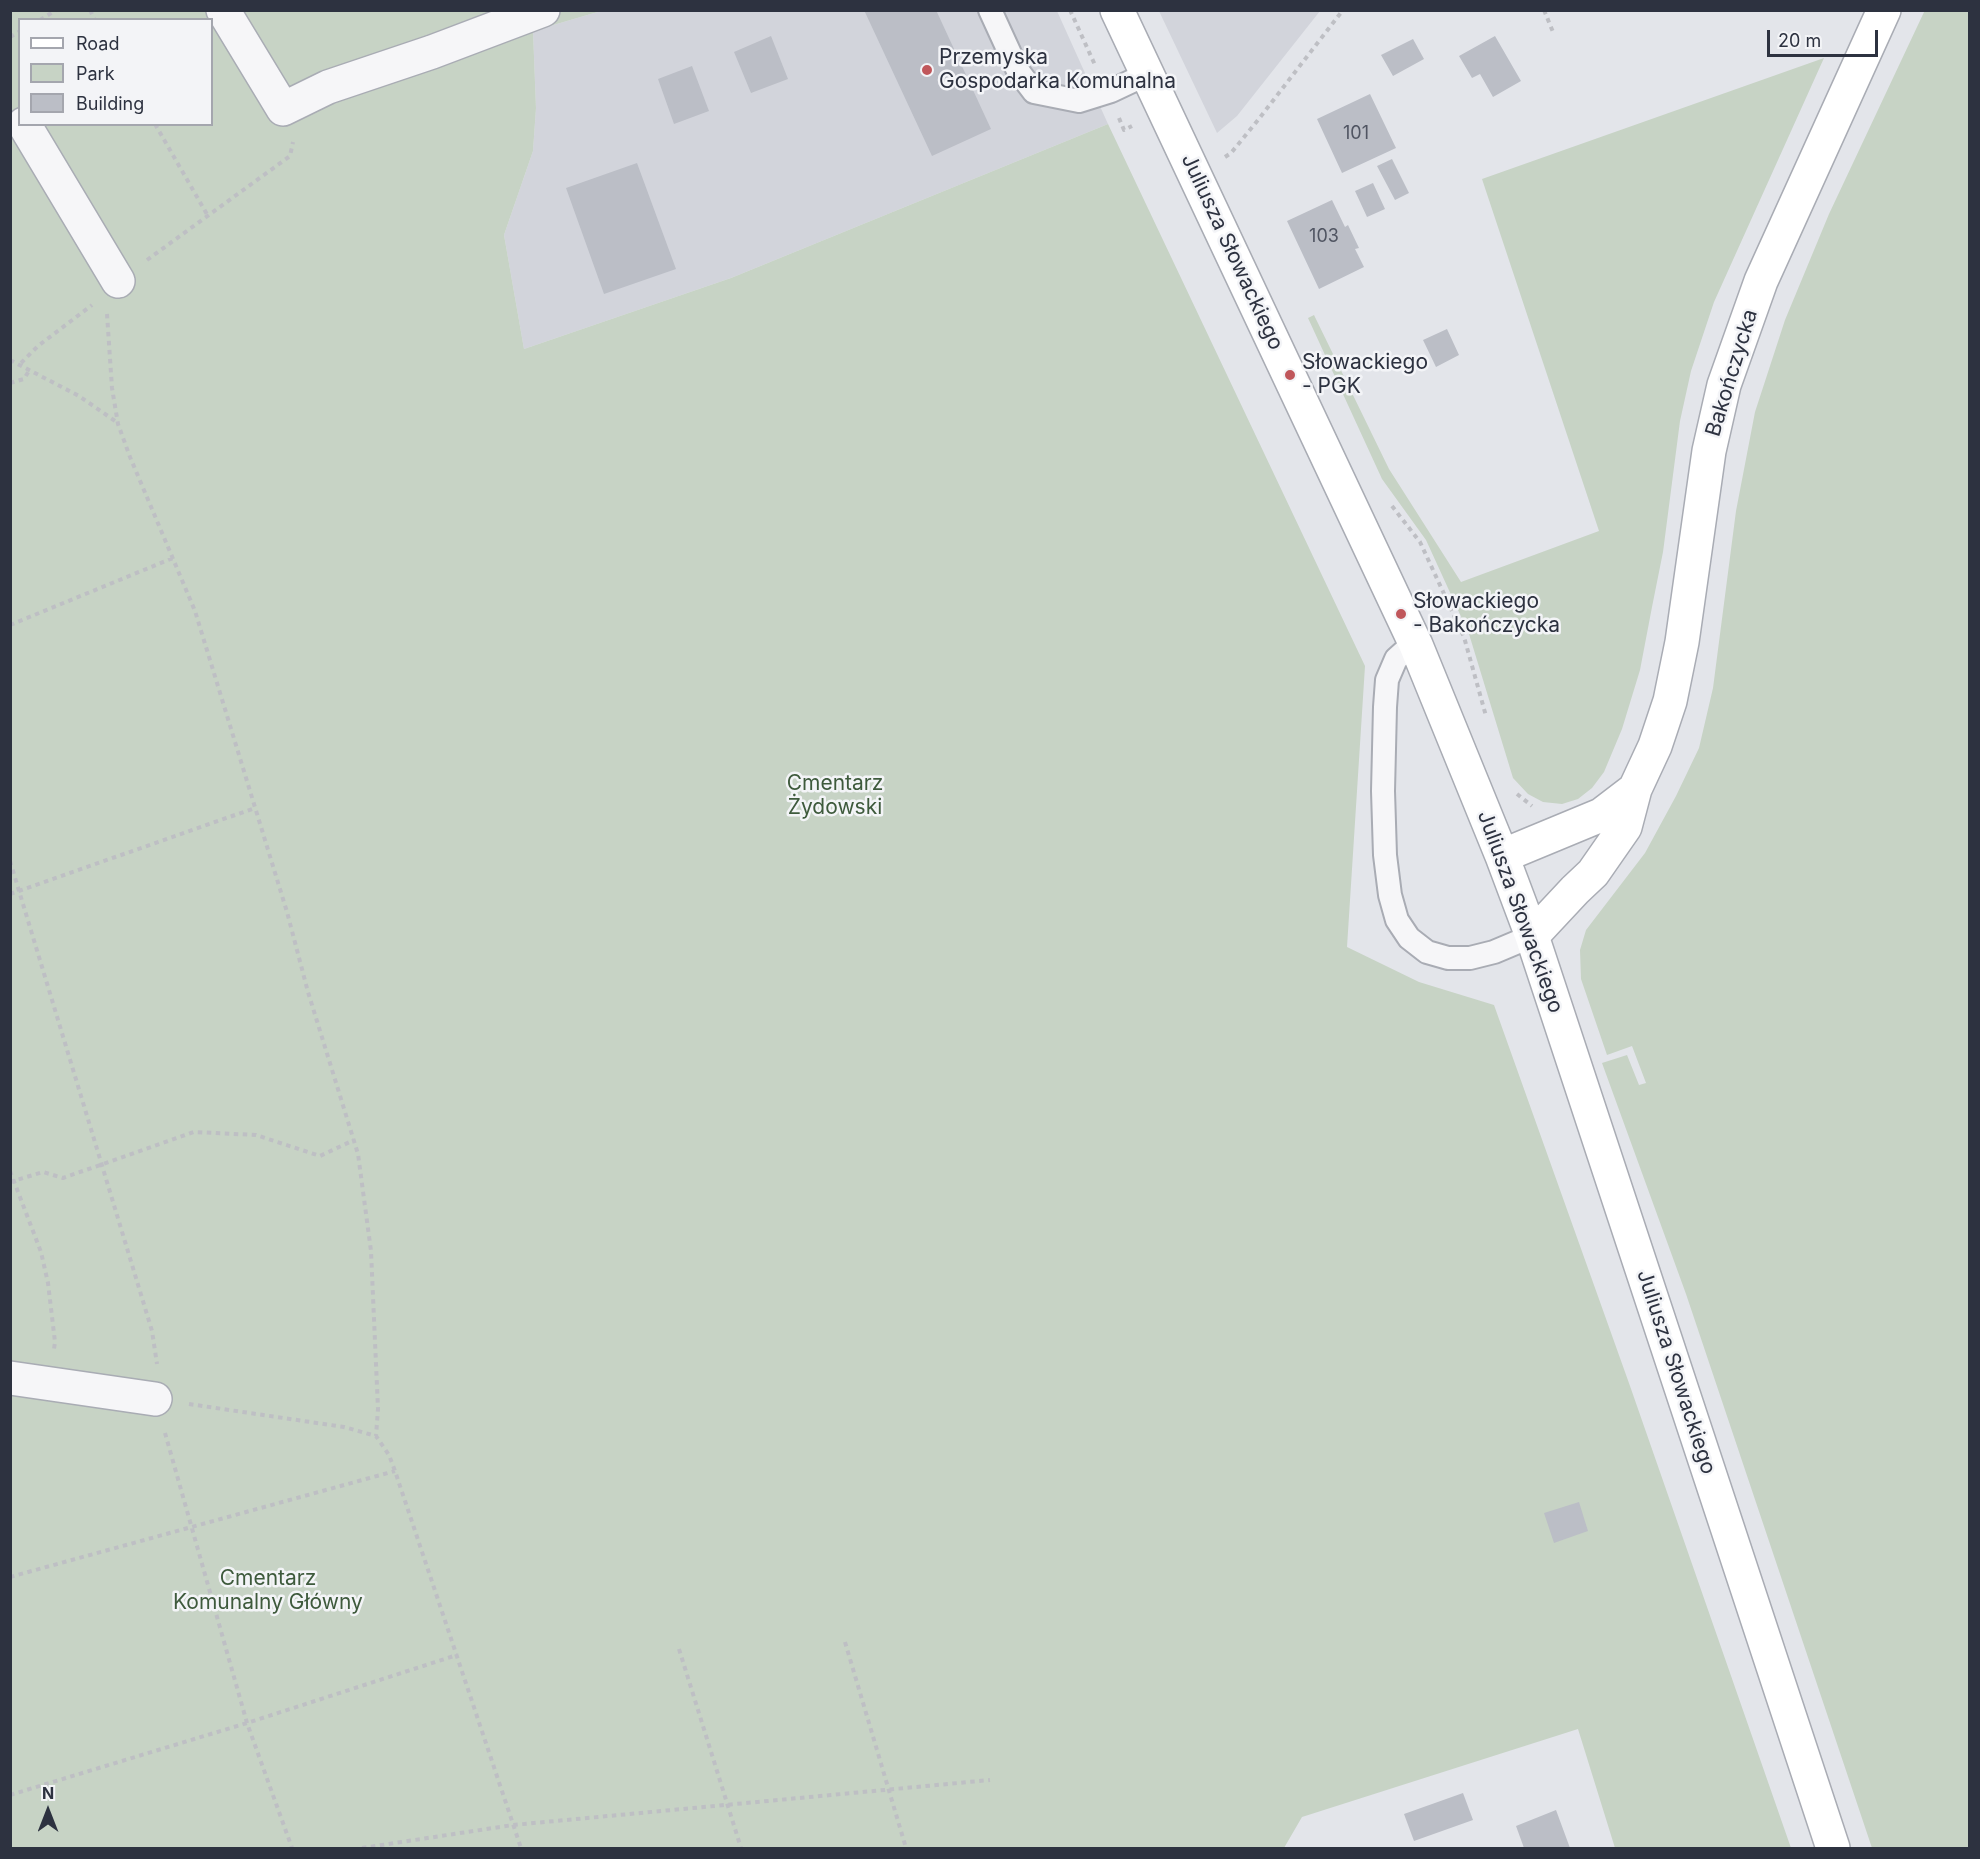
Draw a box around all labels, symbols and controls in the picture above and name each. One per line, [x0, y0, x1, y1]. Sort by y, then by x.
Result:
legend [18, 18, 213, 126]
scale bar [1770, 18, 1881, 56]
text: 20 m [1778, 30, 1821, 51]
text: Road [76, 33, 119, 54]
place label: Przemyska Gospodarka Komunalna [939, 45, 1176, 95]
text: Park [76, 63, 115, 84]
marker: Przemyska Gospodarka Komunalna [920, 63, 934, 77]
text: Building [76, 93, 144, 114]
house number: 101 [1343, 123, 1369, 145]
street label: Juliusza Słowackiego [1175, 150, 1289, 354]
house number: 103 [1309, 226, 1339, 248]
street label: Bakończycka [1701, 306, 1763, 440]
place label: Słowackiego - PGK [1302, 350, 1428, 400]
marker: Słowackiego - PGK [1283, 368, 1297, 382]
place label: Słowackiego - Bakończycka [1413, 589, 1560, 639]
marker: Słowackiego - Bakończycka [1394, 607, 1408, 621]
park label: Cmentarz Żydowski [787, 771, 883, 821]
street label: Juliusza Słowackiego [1472, 807, 1568, 1017]
street label: Juliusza Słowackiego [1631, 1267, 1721, 1477]
park label: Cmentarz Komunalny Główny [173, 1566, 363, 1616]
north arrow [18, 1781, 78, 1841]
text: N [42, 1783, 54, 1803]

